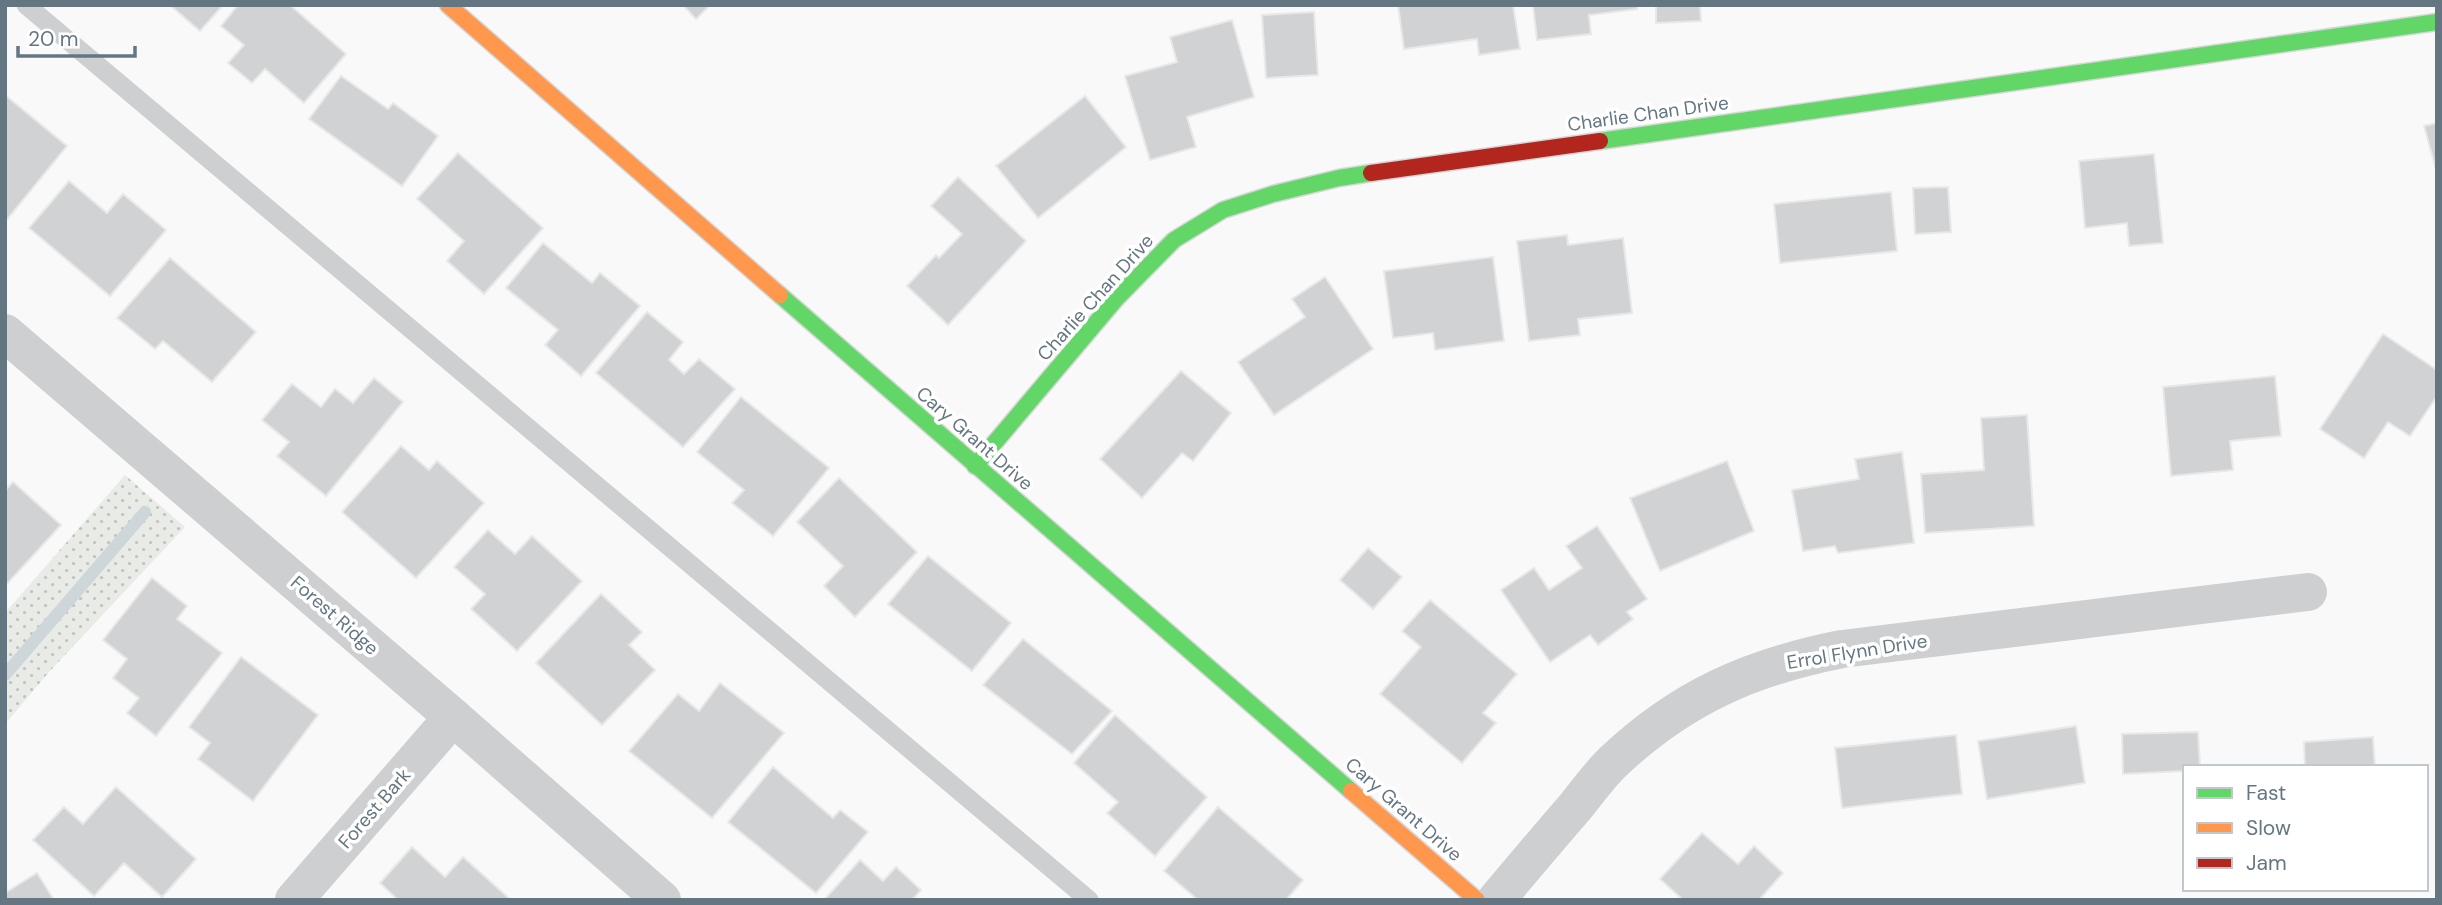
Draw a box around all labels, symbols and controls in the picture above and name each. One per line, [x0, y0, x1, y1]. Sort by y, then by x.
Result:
scale bar [18, 14, 135, 58]
text: 20 m [28, 25, 79, 53]
street label: Charlie Chan Drive [1566, 90, 1730, 137]
street label: Charlie Chan Drive [1032, 229, 1159, 366]
street label: Cary Grant Drive [911, 381, 1038, 496]
street label: Forest Ridge [285, 570, 384, 661]
street label: Errol Flynn Drive [1785, 628, 1929, 675]
street label: Cary Grant Drive [1340, 752, 1467, 867]
street label: Forest Bark [333, 763, 416, 854]
legend [2183, 765, 2428, 891]
text: Fast [2246, 779, 2286, 807]
text: Slow [2246, 814, 2291, 842]
text: Jam [2246, 849, 2287, 877]

